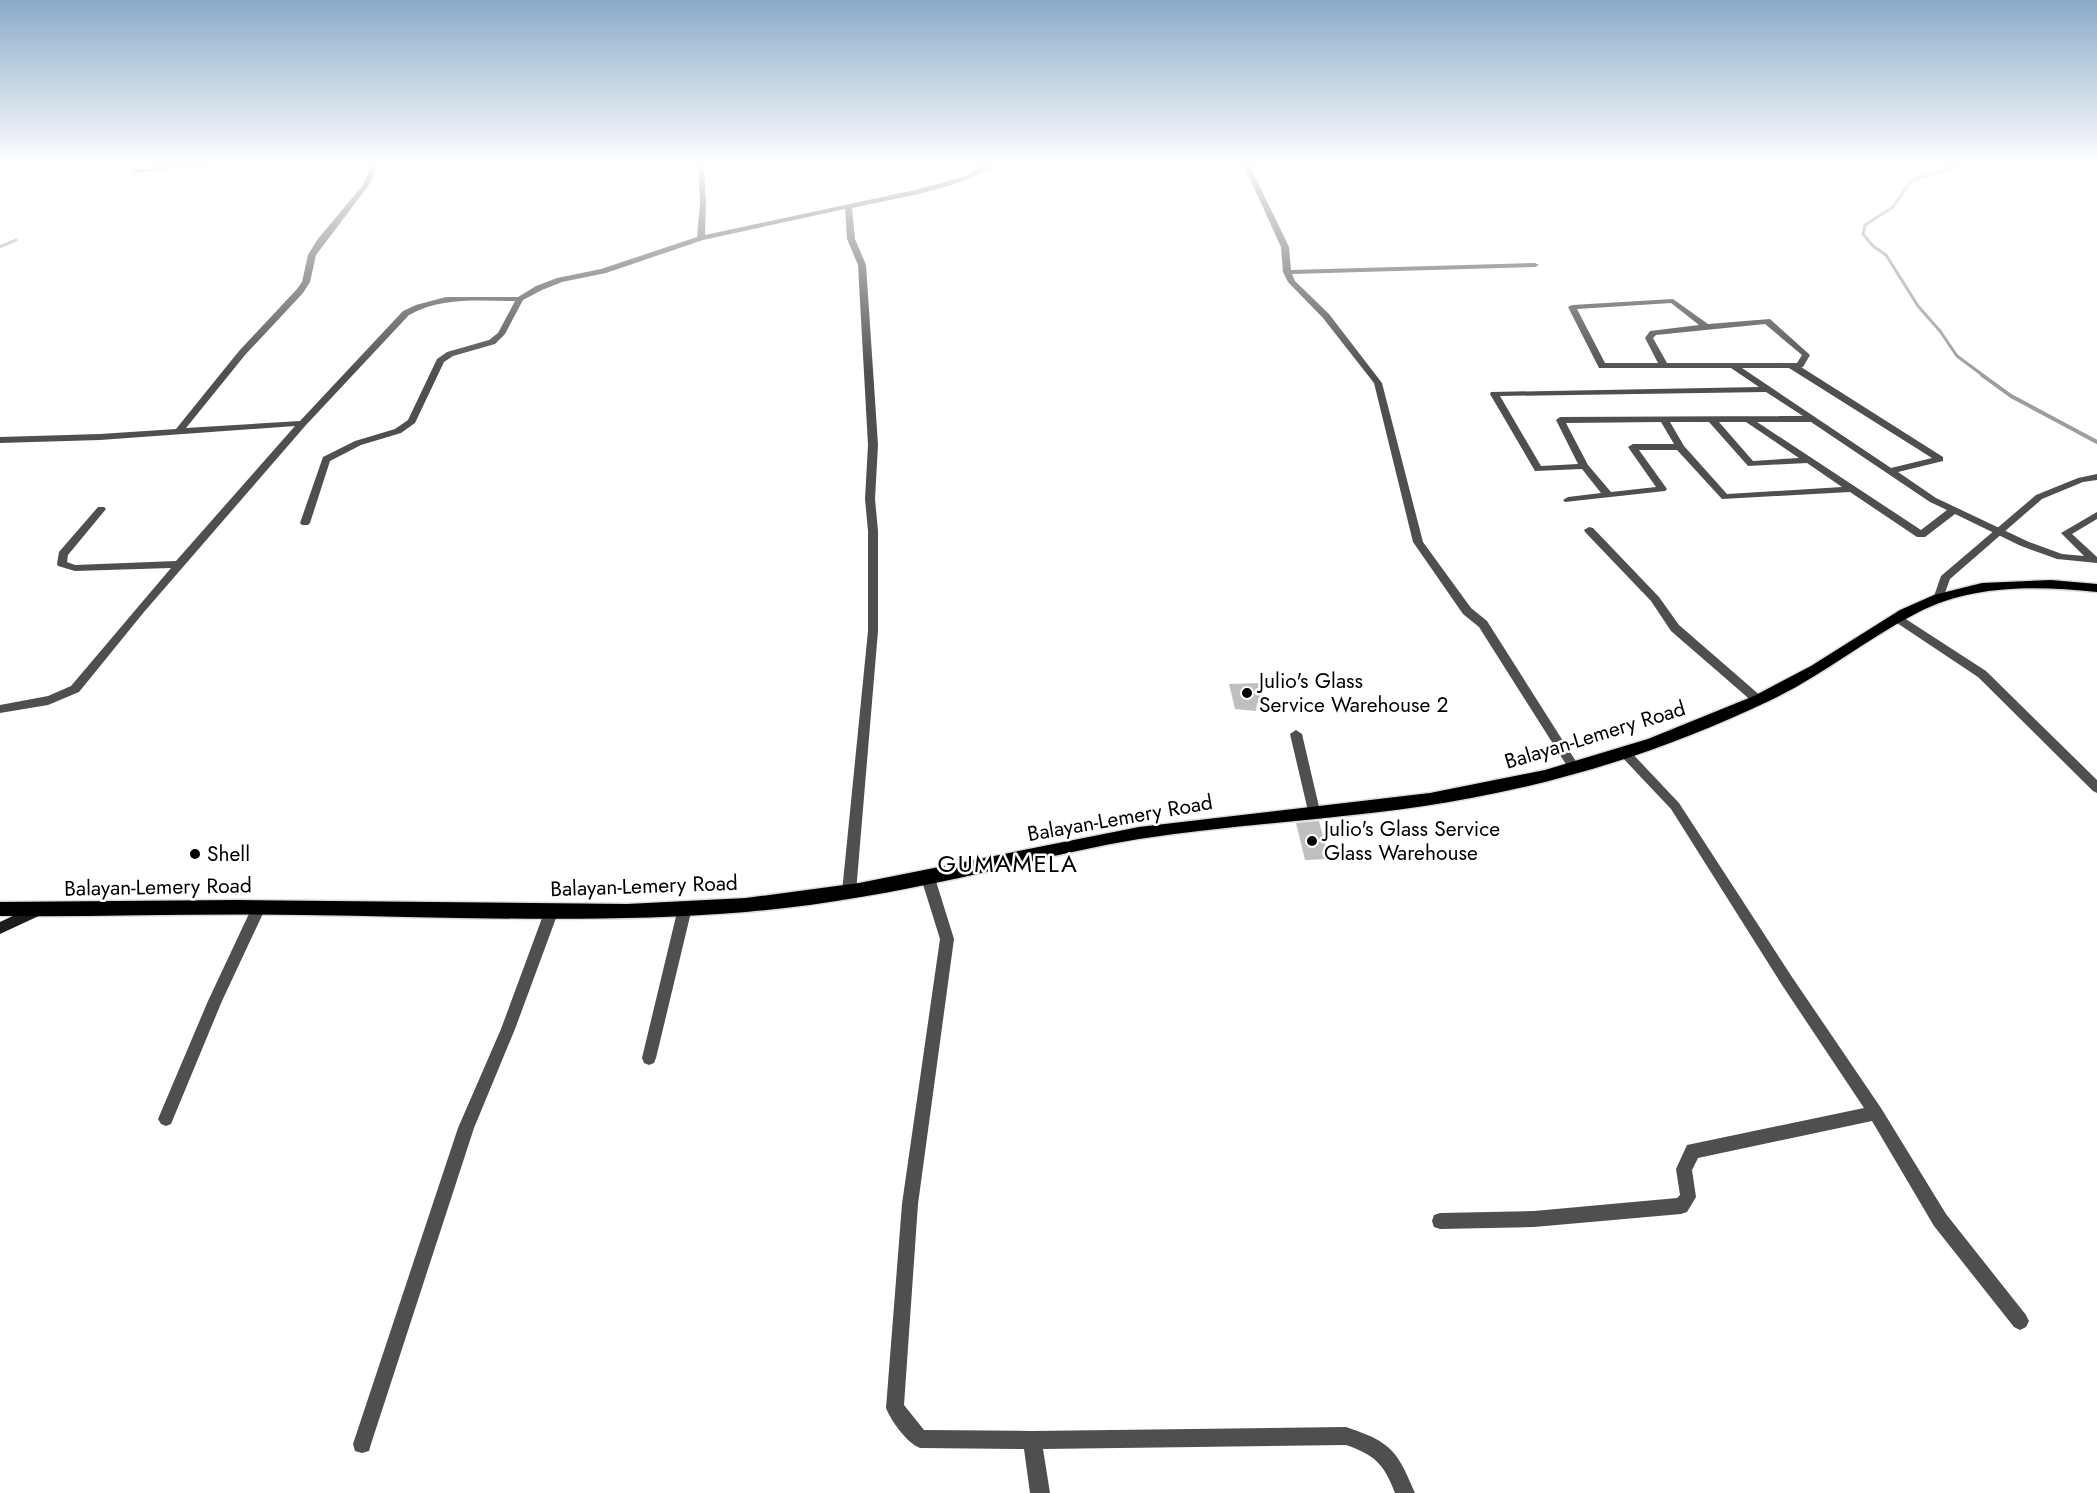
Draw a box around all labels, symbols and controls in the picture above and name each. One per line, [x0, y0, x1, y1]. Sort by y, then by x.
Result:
place label: Julio's Glass Service Warehouse 2 [1256, 666, 1449, 720]
marker: Julio's Glass Service Warehouse 2 [1240, 686, 1254, 700]
street label: Balayan-Lemery Road [1501, 693, 1689, 777]
street label: Balayan-Lemery Road [1025, 787, 1215, 849]
place label: Julio's Glass Service Glass Warehouse [1321, 814, 1500, 868]
marker: Julio's Glass Service Glass Warehouse [1305, 834, 1319, 848]
place label: Shell [207, 839, 250, 869]
district label: GUMAMELA [938, 846, 1078, 881]
marker: Shell [188, 847, 202, 861]
street label: Balayan-Lemery Road [550, 868, 738, 904]
street label: Balayan-Lemery Road [64, 870, 252, 904]

